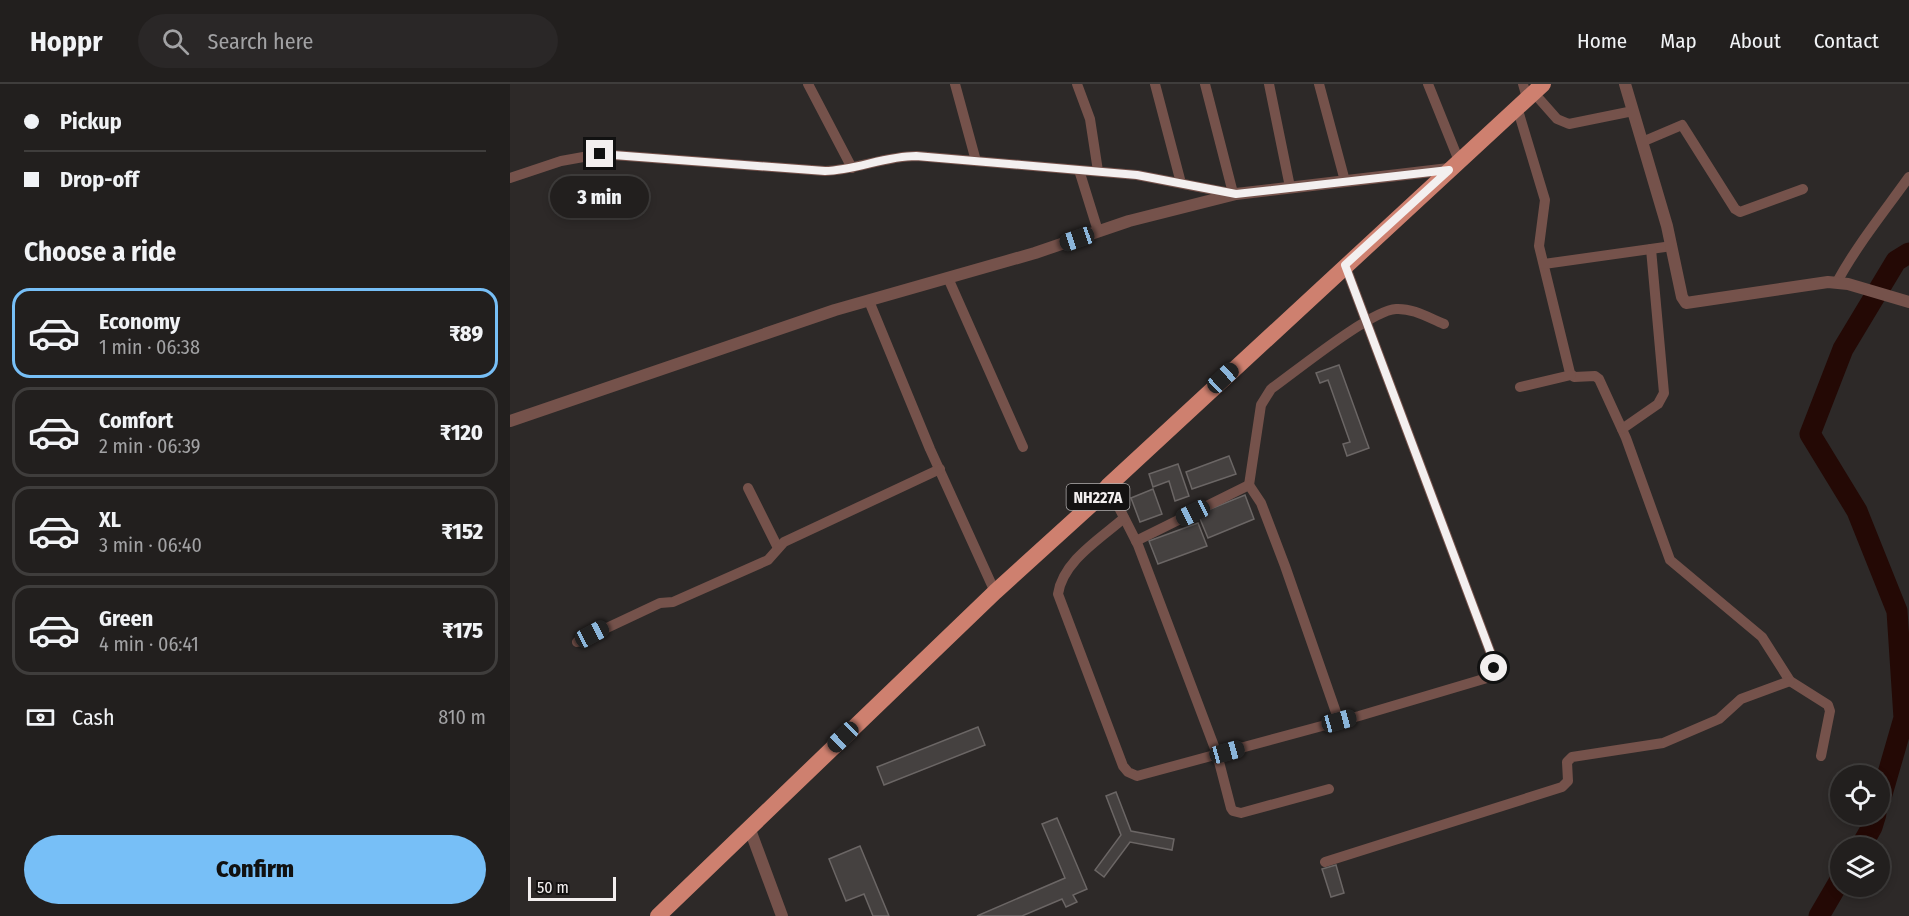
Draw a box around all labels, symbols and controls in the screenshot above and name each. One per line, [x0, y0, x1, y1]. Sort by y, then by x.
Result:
search box [138, 14, 558, 68]
text: Hoppr [30, 25, 102, 58]
icon: search [159, 25, 192, 58]
text: Search here [207, 28, 313, 55]
text: Home [1577, 28, 1627, 54]
text: Map [1660, 28, 1697, 54]
text: About [1730, 28, 1781, 54]
text: Contact [1814, 28, 1879, 54]
text: Pickup [60, 108, 122, 135]
route end [586, 140, 613, 167]
text: Drop-off [60, 166, 139, 193]
callout: 3 min [550, 175, 650, 217]
text: 3 min [577, 185, 622, 209]
car [1057, 225, 1097, 253]
text: Choose a ride [24, 236, 176, 268]
icon: car [27, 306, 81, 360]
text: Economy [99, 308, 180, 335]
text: ₹89 [449, 320, 483, 347]
text: 1 min · 06:38 [99, 335, 200, 359]
car [1204, 359, 1242, 397]
icon: car [27, 405, 81, 459]
text: Comfort [99, 407, 173, 434]
text: ₹120 [440, 419, 483, 446]
text: 2 min · 06:39 [99, 434, 200, 458]
road number: NH227A [1066, 484, 1130, 510]
car [1173, 497, 1213, 529]
icon: car [27, 504, 81, 558]
text: XL [99, 506, 121, 533]
text: ₹152 [442, 518, 483, 545]
text: 3 min · 06:40 [99, 533, 202, 557]
icon: car [27, 603, 81, 657]
text: Green [99, 605, 153, 632]
text: ₹175 [442, 617, 483, 644]
car [572, 618, 612, 650]
text: 4 min · 06:41 [99, 632, 199, 656]
route start [1480, 654, 1507, 681]
icon: cash [24, 701, 57, 734]
text: Cash [72, 704, 115, 731]
text: 810 m [438, 705, 486, 729]
car [1319, 708, 1359, 734]
car [824, 718, 862, 756]
car [1207, 739, 1247, 765]
map controls [1830, 765, 1890, 897]
button: locate [1830, 765, 1890, 825]
button: Confirm [24, 835, 486, 904]
button: layers [1830, 837, 1890, 897]
scale bar [528, 874, 616, 902]
text: 50 m [537, 878, 569, 897]

